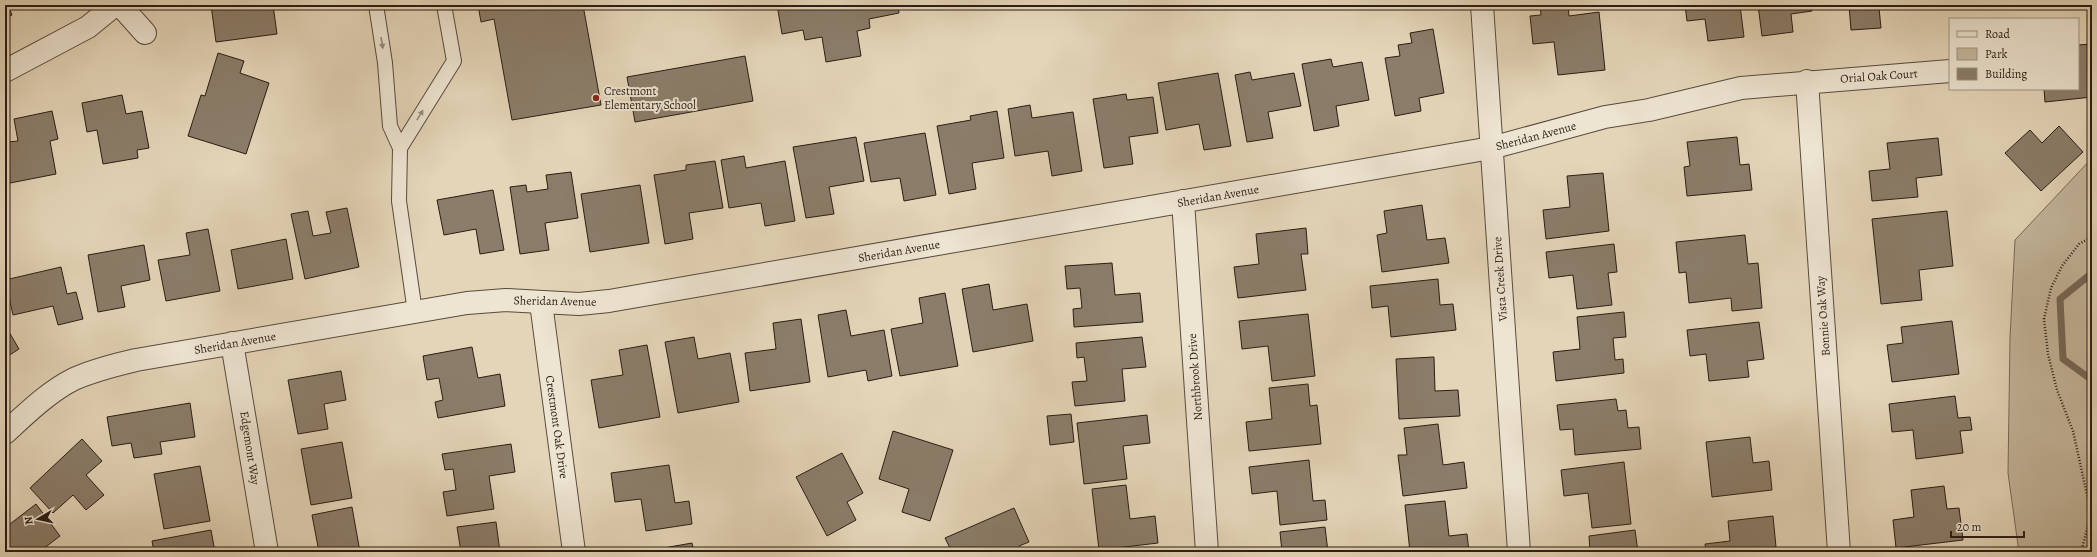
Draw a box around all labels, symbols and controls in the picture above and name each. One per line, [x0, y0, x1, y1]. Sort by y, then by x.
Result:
legend [1949, 18, 2079, 90]
text: Road [1985, 26, 2011, 42]
one-way arrow [379, 37, 385, 50]
text: Park [1985, 46, 2008, 62]
street label: Orial Oak Court [1840, 65, 1918, 87]
text: Building [1985, 66, 2027, 82]
place label: Crestmont Elementary School [604, 83, 696, 113]
marker: Crestmont Elementary School [591, 93, 601, 103]
one-way arrow [417, 109, 424, 121]
street label: Sheridan Avenue [1494, 118, 1578, 154]
street label: Sheridan Avenue [1176, 181, 1260, 211]
street label: Sheridan Avenue [857, 236, 941, 266]
street label: Vista Creek Drive [1489, 236, 1511, 323]
street label: Bonnie Oak Way [1812, 275, 1834, 357]
street label: Sheridan Avenue [513, 292, 597, 310]
street label: Sheridan Avenue [193, 328, 277, 358]
street label: Northbrook Drive [1184, 333, 1206, 421]
street label: Crestmont Oak Drive [542, 374, 572, 480]
street label: Edgemont Way [236, 410, 264, 487]
north arrow [18, 499, 58, 539]
scale bar [1951, 513, 2024, 539]
text: N [21, 515, 37, 526]
text: 20 m [1957, 519, 1981, 535]

